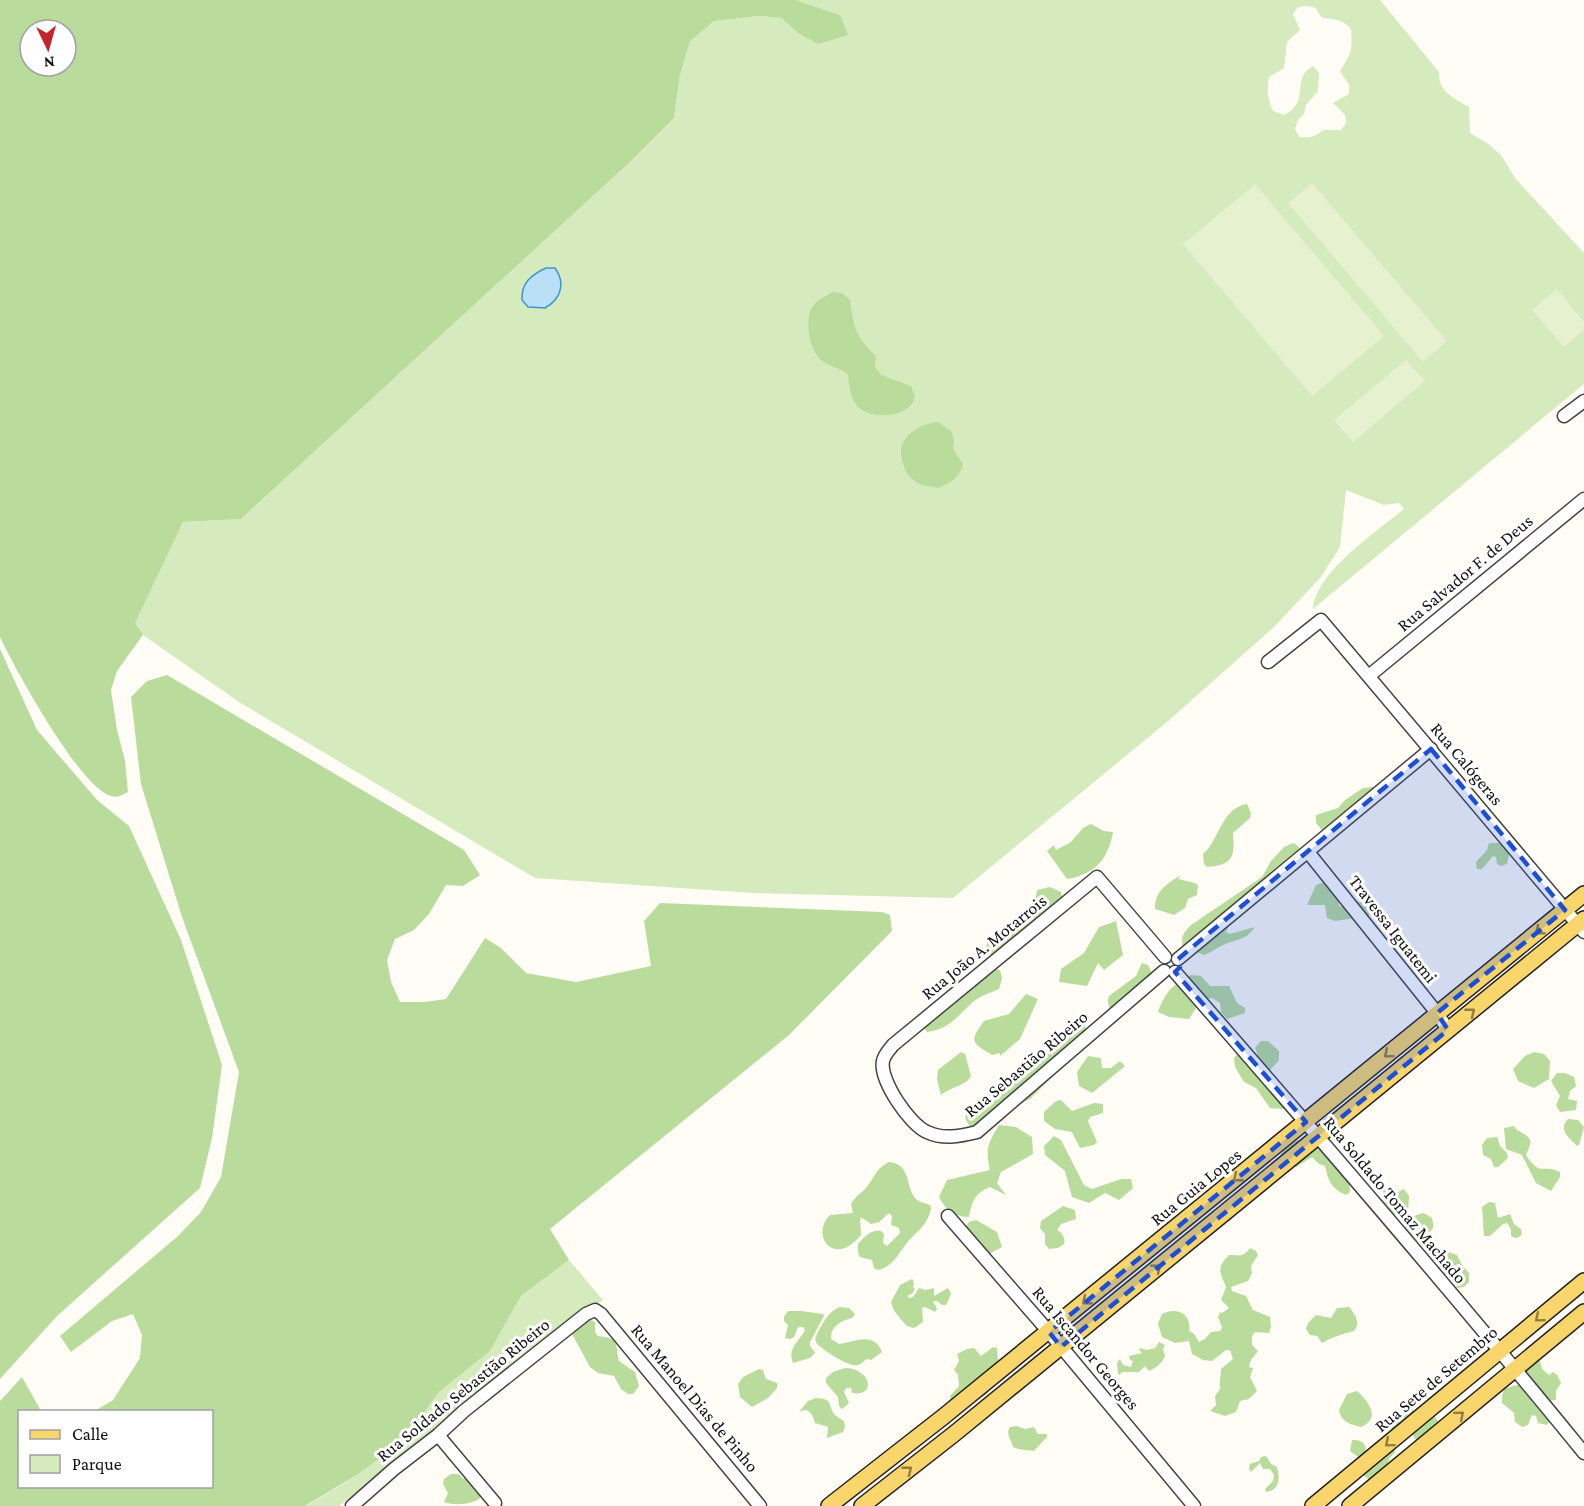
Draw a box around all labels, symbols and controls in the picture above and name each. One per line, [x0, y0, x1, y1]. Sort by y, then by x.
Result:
north arrow [18, 18, 78, 78]
text: N [43, 54, 55, 71]
street label: Rua Salvador F. de Deus [1393, 511, 1537, 635]
street label: Rua Calógeras [1427, 719, 1507, 809]
street label: Travessa Iguatemi [1345, 871, 1441, 987]
street label: Rua João A. Motarrois [918, 890, 1050, 1004]
one-way arrow [1534, 924, 1545, 935]
street label: Rua Sebastião Ribeiro [960, 1007, 1092, 1121]
one-way arrow [1464, 1008, 1475, 1019]
one-way arrow [1384, 1047, 1395, 1058]
street label: Rua Soldado Tomaz Machado [1319, 1113, 1471, 1288]
street label: Rua Guia Lopes [1147, 1144, 1245, 1230]
one-way arrow [1233, 1171, 1244, 1182]
one-way arrow [1150, 1264, 1161, 1275]
street label: Rua Iscandor Georges [1028, 1282, 1144, 1414]
one-way arrow [1082, 1294, 1093, 1305]
one-way arrow [1535, 1311, 1546, 1322]
street label: Rua Soldado Sebastião Ribeiro [373, 1314, 553, 1466]
street label: Rua Manoel Dias de Pinho [627, 1320, 763, 1476]
street label: Rua Sete de Setembro [1371, 1322, 1501, 1436]
legend [18, 1410, 213, 1488]
one-way arrow [1453, 1411, 1464, 1422]
text: Calle [72, 1424, 108, 1444]
one-way arrow [1385, 1436, 1396, 1447]
text: Parque [72, 1454, 122, 1474]
one-way arrow [901, 1467, 912, 1478]

